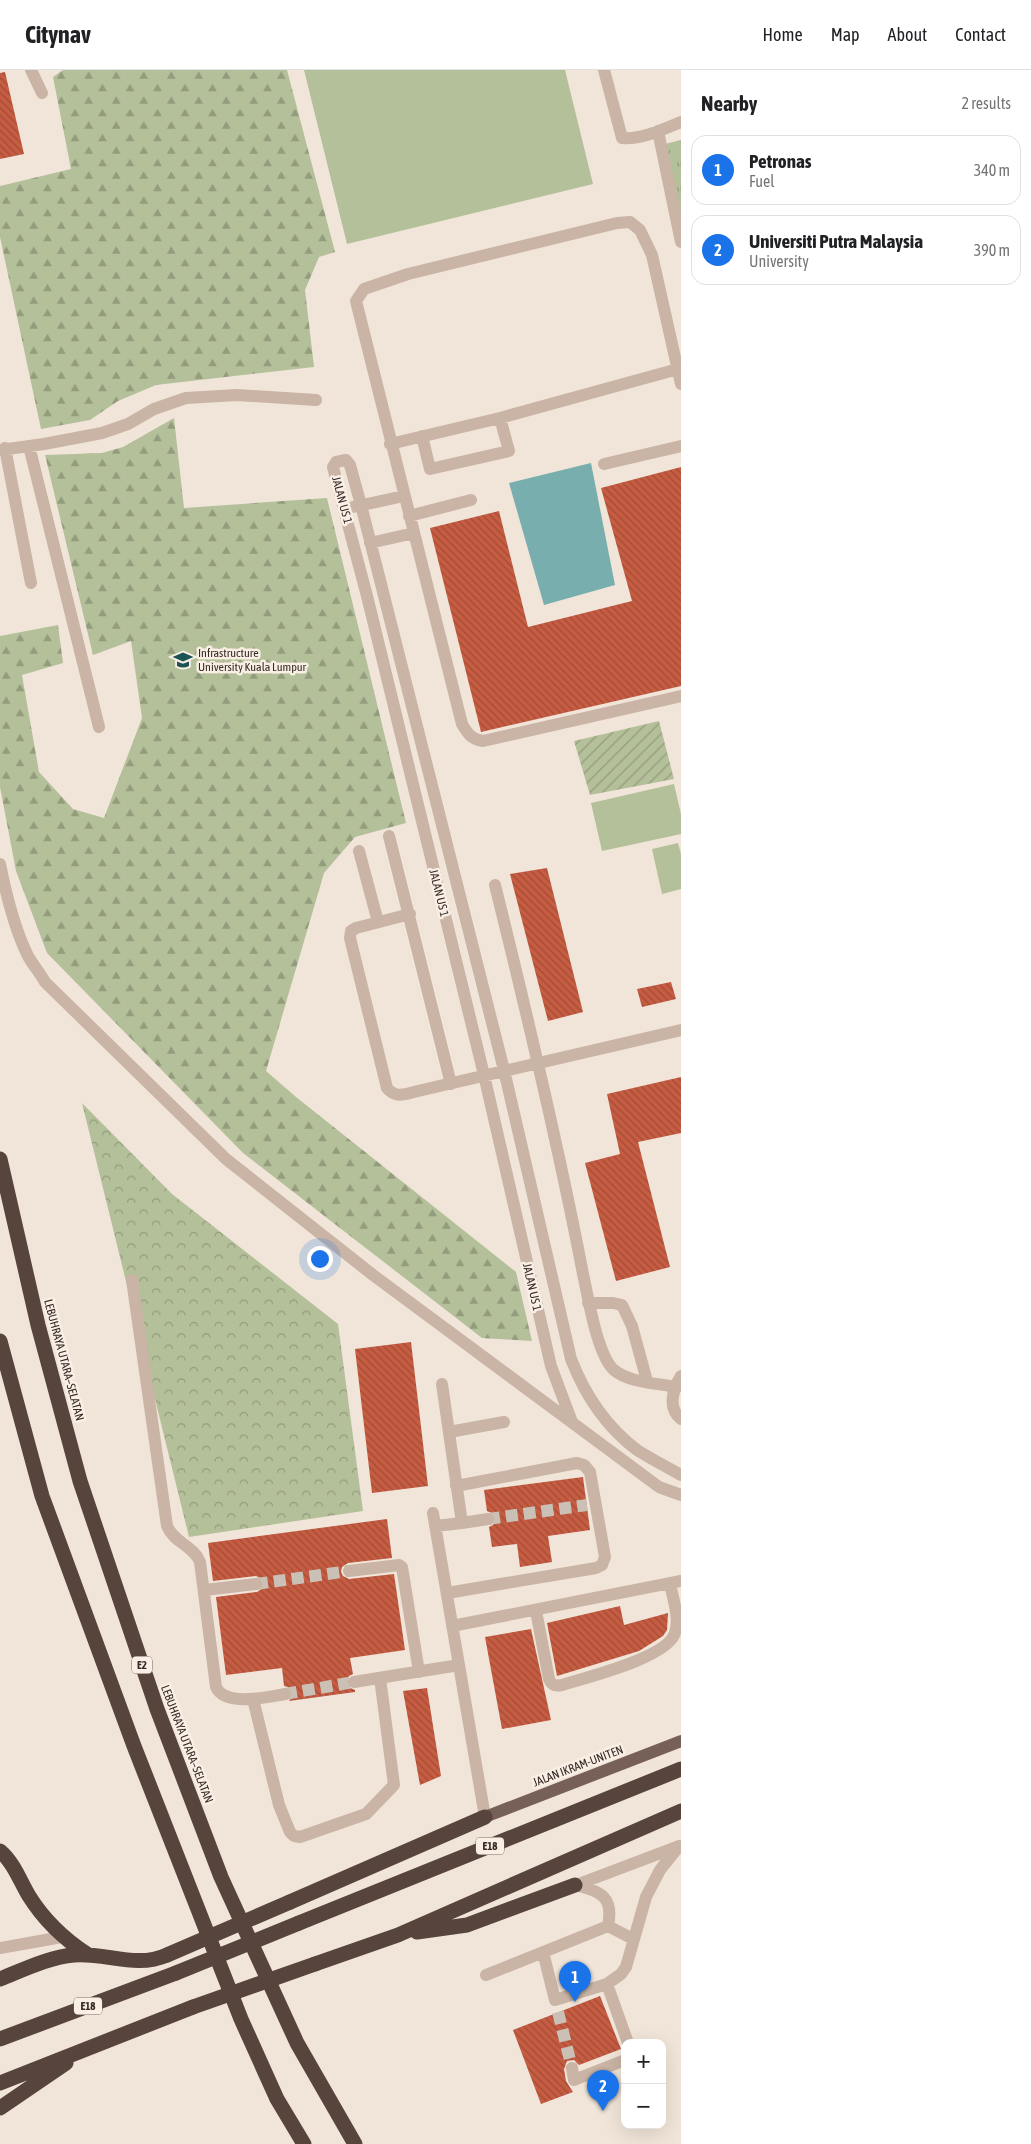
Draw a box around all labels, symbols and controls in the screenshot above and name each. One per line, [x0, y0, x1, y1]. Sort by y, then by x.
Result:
text: Citynav [25, 21, 91, 48]
text: Home [763, 24, 803, 45]
text: Map [831, 24, 860, 45]
text: About [888, 24, 927, 45]
text: Contact [955, 24, 1006, 45]
text: Nearby [701, 91, 757, 115]
text: 2 results [961, 94, 1011, 112]
text: Petronas [749, 150, 812, 172]
text: 1 [714, 161, 722, 179]
text: 340 m [974, 161, 1010, 179]
text: Fuel [749, 172, 775, 190]
text: Universiti Putra Malaysia [749, 230, 923, 252]
text: 2 [714, 241, 722, 259]
text: 390 m [974, 241, 1010, 259]
text: University [749, 252, 809, 270]
street label: JALAN US 1 [329, 475, 355, 526]
place label: Infrastructure University Kuala Lumpur [198, 646, 307, 674]
school or university icon: Infrastructure University Kuala Lumpur [172, 649, 194, 671]
street label: JALAN US 1 [426, 868, 452, 919]
your location [307, 1246, 333, 1272]
street label: JALAN US 1 [520, 1262, 544, 1312]
street label: LEBUHRAYA UTARA–SELATAN [41, 1298, 87, 1422]
road number: E2 [132, 1656, 152, 1674]
street label: LEBUHRAYA UTARA–SELATAN [158, 1683, 216, 1805]
street label: JALAN IKRAM-UNITEN [531, 1742, 625, 1790]
road number: E18 [476, 1838, 504, 1854]
pin: 1 [559, 1961, 591, 2002]
road number: E18 [74, 1998, 102, 2014]
map controls [621, 2039, 666, 2129]
button: + [621, 2039, 666, 2084]
pin: 2 [587, 2070, 619, 2111]
button: − [621, 2084, 666, 2129]

